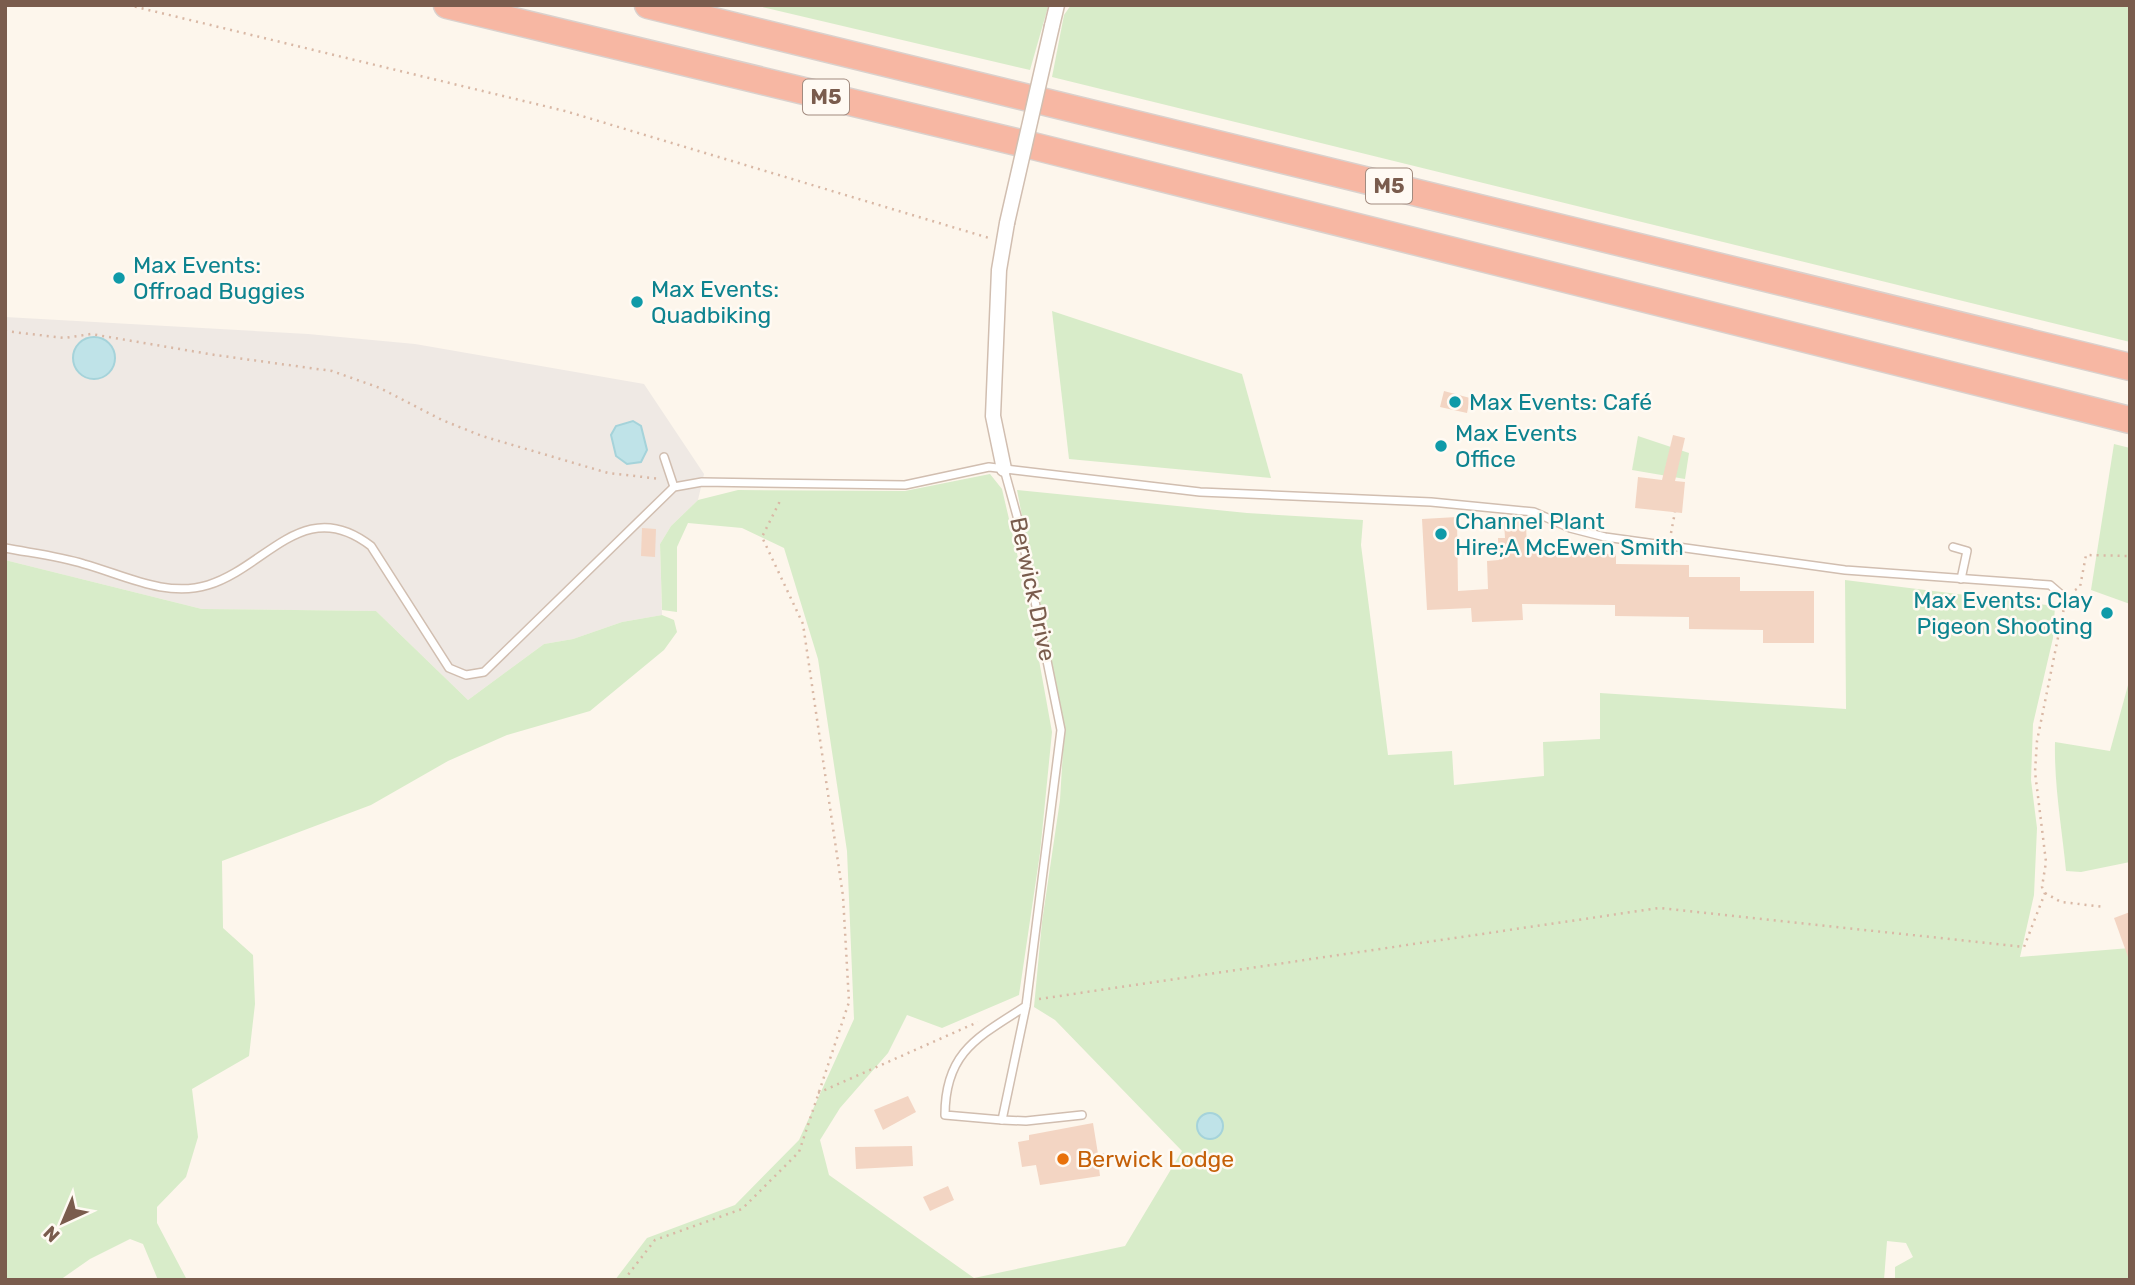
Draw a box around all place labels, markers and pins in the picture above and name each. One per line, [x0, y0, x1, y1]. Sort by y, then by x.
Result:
place label: Max Events: Offroad Buggies [133, 251, 305, 305]
marker: Max Events: Offroad Buggies [111, 270, 127, 286]
place label: Max Events: Quadbiking [651, 275, 779, 329]
marker: Max Events: Quadbiking [629, 294, 645, 310]
place label: Max Events: Café [1469, 388, 1652, 416]
marker: Max Events: Café [1447, 394, 1463, 410]
place label: Max Events Office [1455, 419, 1577, 473]
marker: Max Events Office [1433, 438, 1449, 454]
place label: Channel Plant Hire;A McEwen Smith [1455, 507, 1684, 561]
marker: Channel Plant Hire;A McEwen Smith [1433, 526, 1449, 542]
place label: Max Events: Clay Pigeon Shooting [1913, 586, 2093, 640]
marker: Max Events: Clay Pigeon Shooting [2099, 605, 2115, 621]
place label: Berwick Lodge [1077, 1145, 1234, 1173]
marker: Berwick Lodge [1055, 1151, 1071, 1167]

